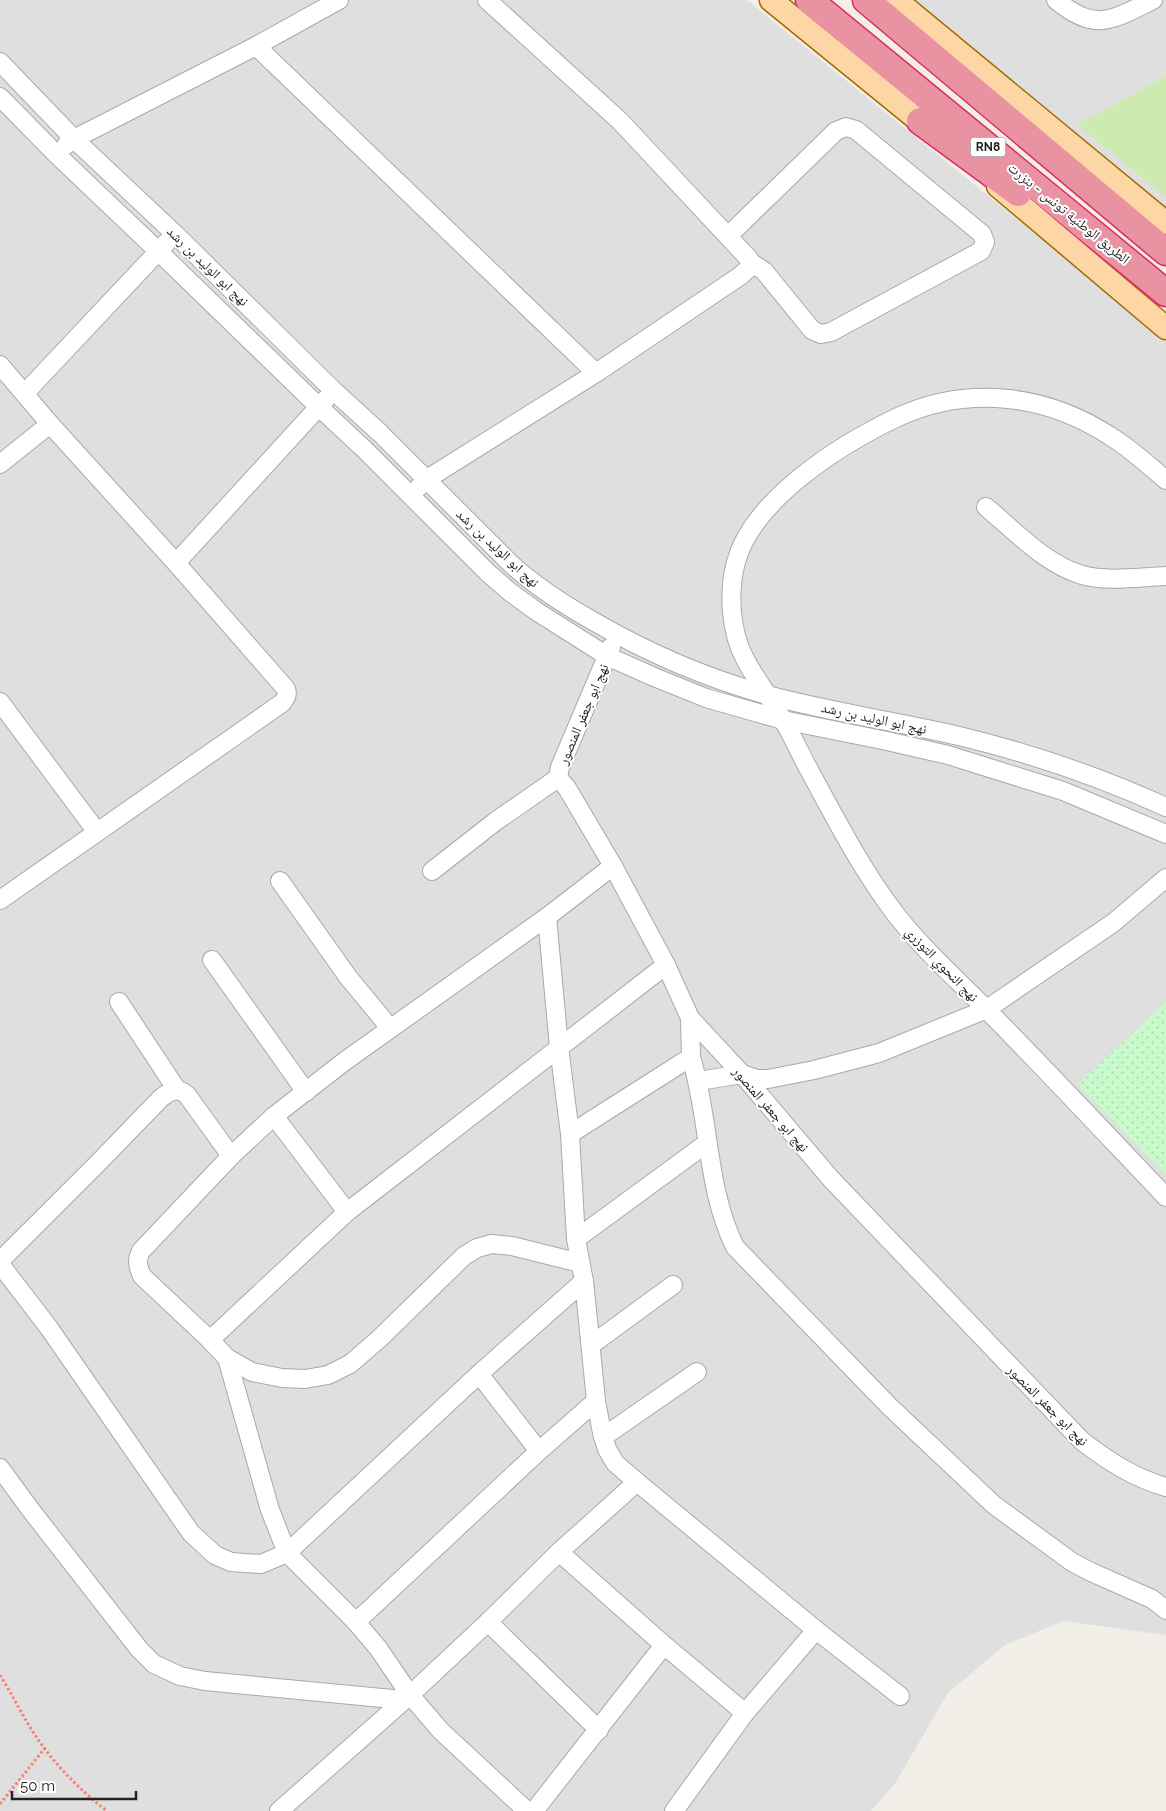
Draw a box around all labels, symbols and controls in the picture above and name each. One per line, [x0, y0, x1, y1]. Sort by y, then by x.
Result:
road number: RN8 [970, 138, 1006, 156]
street label: الطريق الوطنية تونس - بنزرت [1004, 159, 1133, 268]
street label: نهج ابو الوليد بن رشد [162, 223, 252, 311]
street label: نهج ابو الوليد بن رشد [452, 506, 543, 592]
street label: نهج ابو جعفر المنصور [554, 661, 613, 768]
street label: نهج ابو الوليد بن رشد [819, 699, 928, 739]
street label: نهج النحوي التوزري [900, 923, 982, 1007]
street label: نهج ابو جعفر المنصور [727, 1062, 812, 1156]
street label: نهج ابو جعفر المنصور [1002, 1361, 1092, 1450]
scale bar [12, 1768, 136, 1800]
text: 50 m [20, 1777, 55, 1795]

